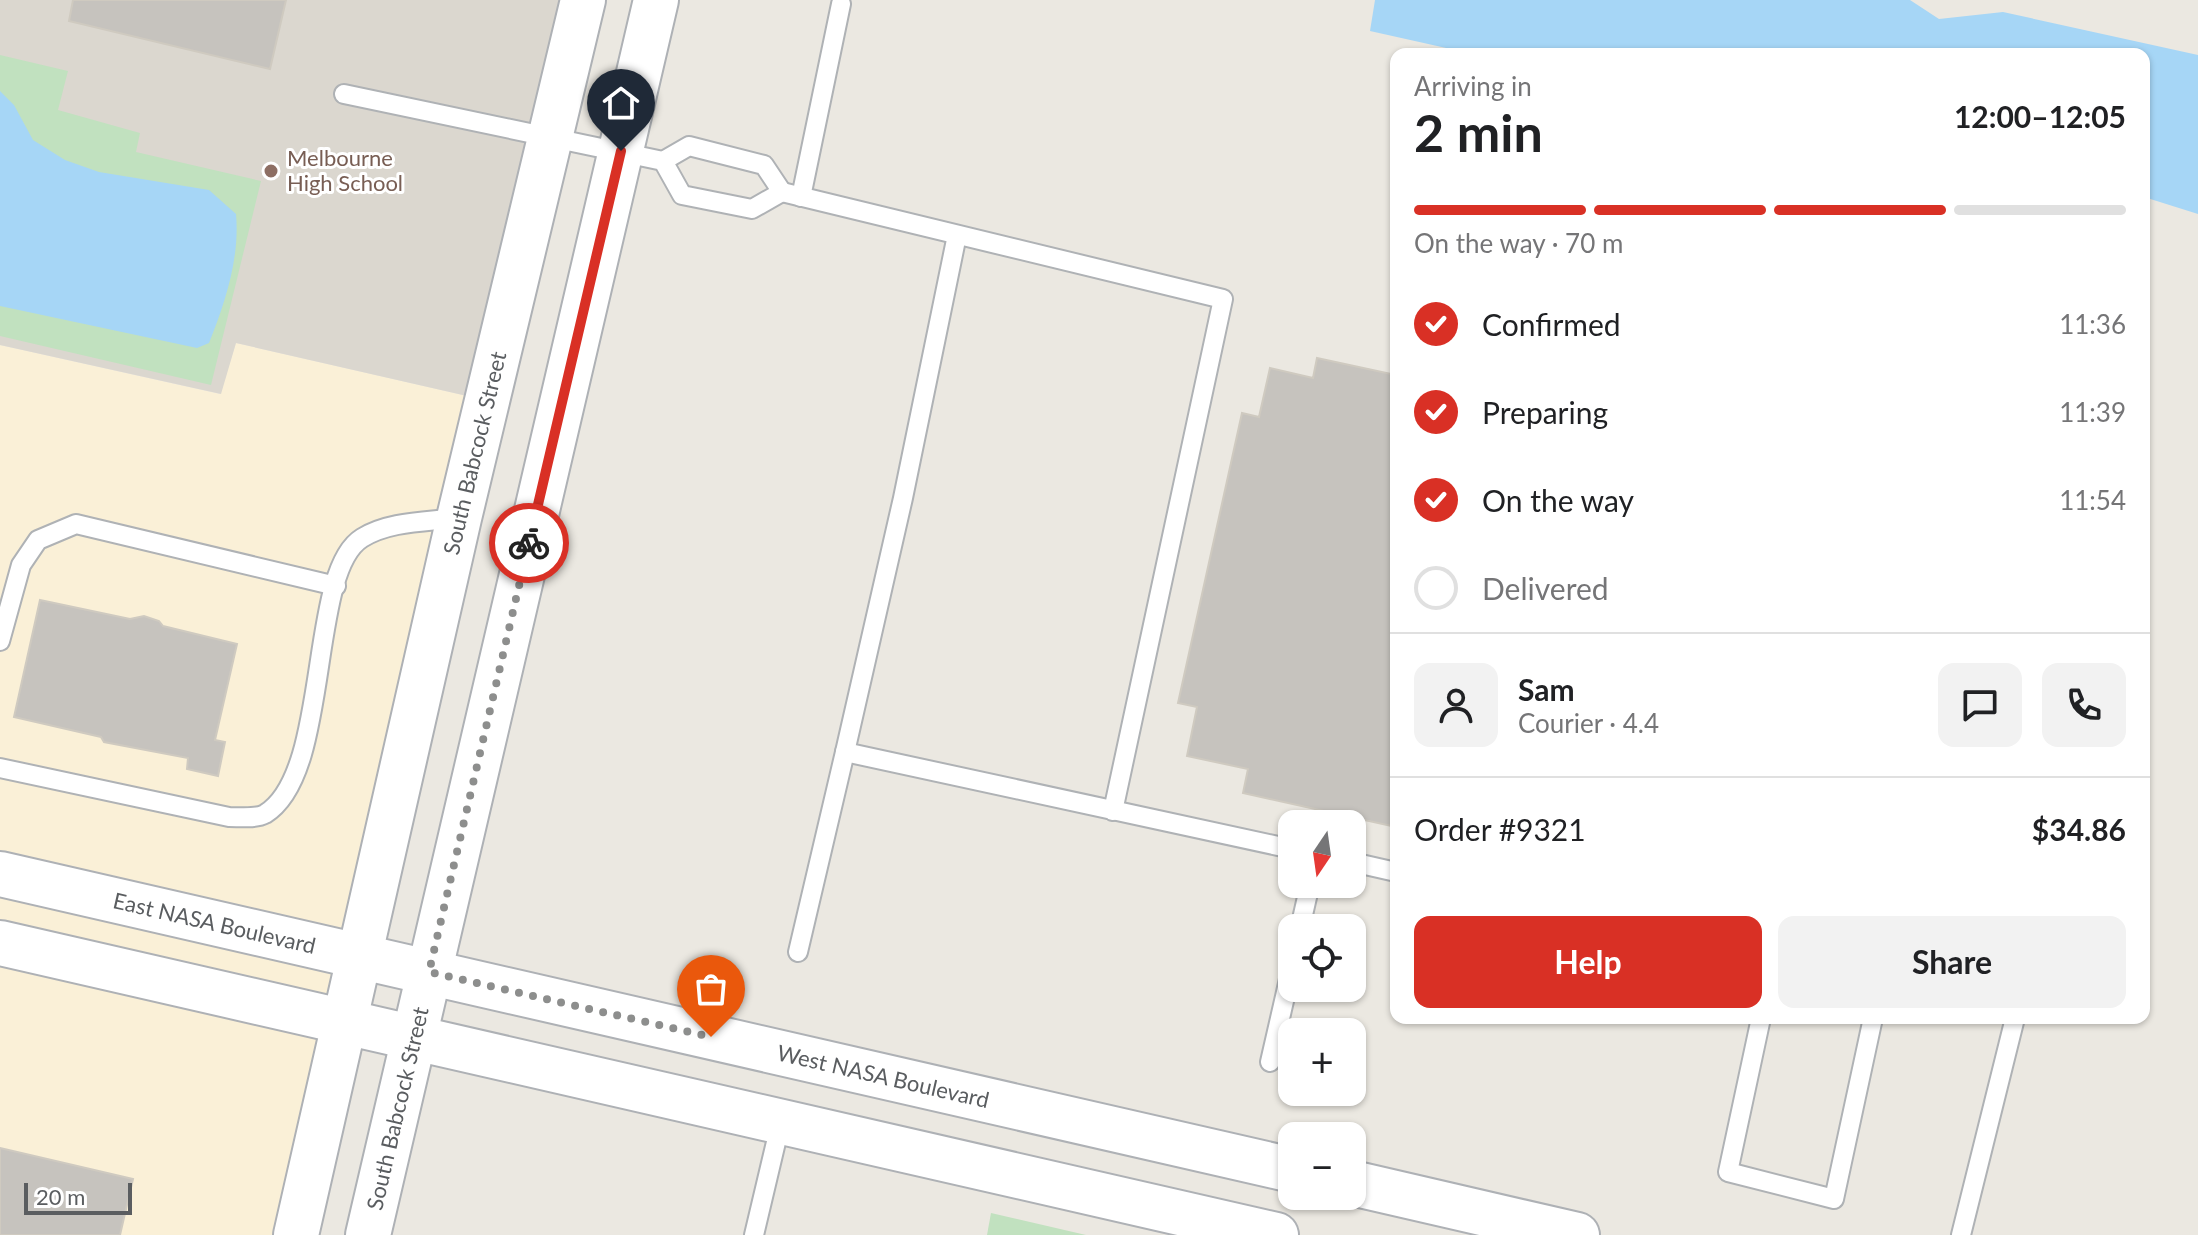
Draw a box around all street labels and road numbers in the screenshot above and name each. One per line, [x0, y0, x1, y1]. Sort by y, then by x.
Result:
street label: South Babcock Street [437, 349, 511, 557]
street label: East NASA Boulevard [111, 886, 319, 959]
street label: South Babcock Street [360, 1004, 434, 1213]
street label: West NASA Boulevard [775, 1038, 992, 1113]

